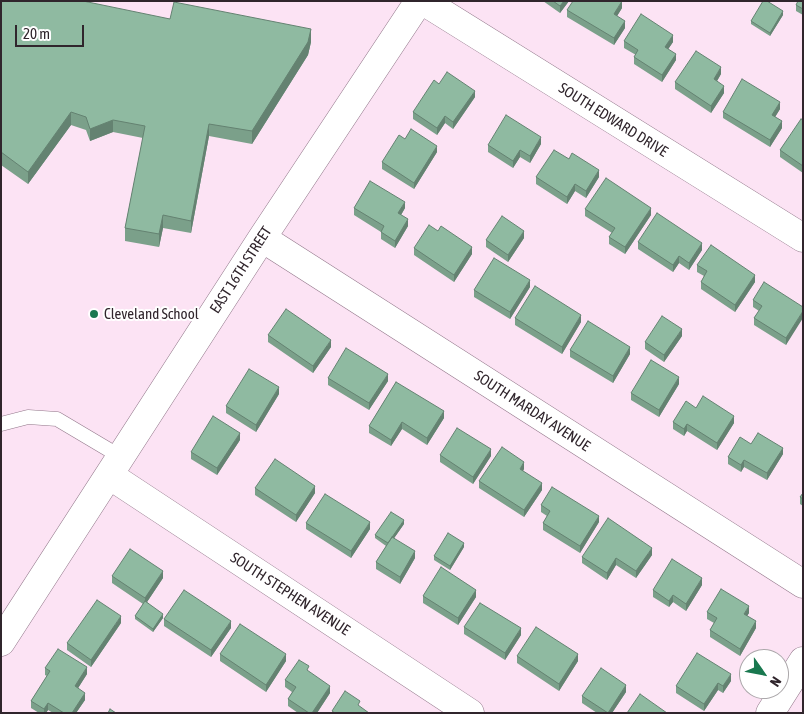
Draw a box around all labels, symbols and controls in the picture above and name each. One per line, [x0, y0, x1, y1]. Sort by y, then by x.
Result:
scale bar [18, 15, 86, 47]
text: 20 m [23, 25, 50, 42]
street label: SOUTH EDWARD DRIVE [555, 79, 671, 161]
street label: EAST 16TH STREET [206, 223, 276, 317]
place label: Cleveland School [104, 305, 199, 323]
marker: Cleveland School [88, 308, 100, 320]
street label: SOUTH MARDAY AVENUE [471, 367, 593, 455]
street label: SOUTH STEPHEN AVENUE [227, 549, 353, 639]
north arrow [739, 649, 789, 699]
text: N [767, 674, 785, 689]

